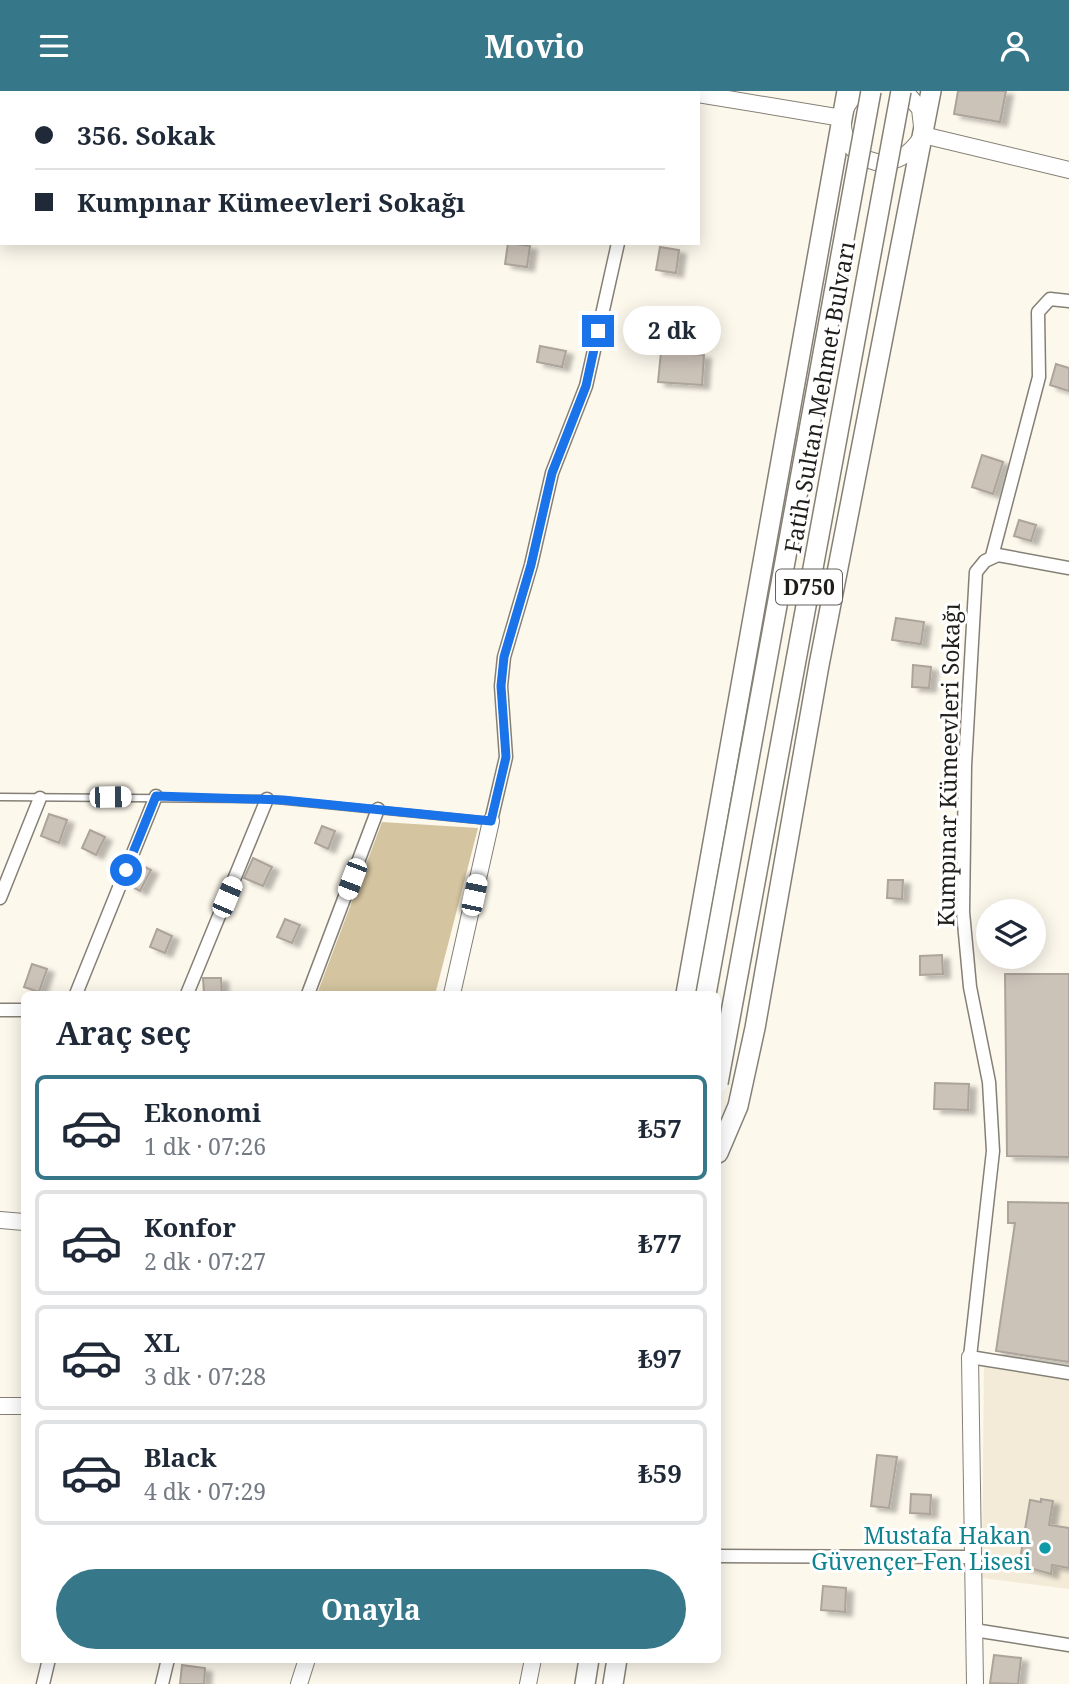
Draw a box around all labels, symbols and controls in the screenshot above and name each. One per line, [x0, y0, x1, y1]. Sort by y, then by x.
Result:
text: Movio [484, 24, 585, 67]
icon: menu [35, 27, 73, 65]
icon: person [996, 27, 1034, 65]
text: 356. Sokak [77, 117, 215, 153]
text: Kumpınar Kümeevleri Sokağı [77, 184, 465, 220]
street label: Fatih Sultan Mehmet Bulvarı [776, 238, 862, 555]
callout: 2 dk [622, 307, 720, 355]
text: 2 dk [648, 314, 696, 346]
route end [582, 315, 614, 347]
road number: D750 [776, 569, 842, 605]
street label: Kumpınar Kümeevleri Sokağı [929, 602, 967, 927]
car [89, 786, 132, 808]
route start [110, 854, 142, 886]
car [335, 856, 370, 902]
car [460, 872, 489, 918]
car [210, 874, 245, 920]
map controls [976, 899, 1046, 969]
button: layers [976, 899, 1046, 969]
text: Araç seç [56, 1011, 191, 1054]
text: Ekonomi [144, 1094, 261, 1130]
icon: car [60, 1096, 123, 1159]
text: ₺57 [638, 1110, 682, 1146]
text: 1 dk · 07:26 [144, 1130, 266, 1162]
text: Konfor [144, 1209, 236, 1245]
icon: car [60, 1211, 123, 1274]
text: ₺77 [638, 1225, 682, 1261]
text: 2 dk · 07:27 [144, 1245, 266, 1277]
text: XL [144, 1324, 180, 1360]
icon: car [60, 1326, 123, 1389]
text: ₺97 [638, 1340, 682, 1376]
text: 3 dk · 07:28 [144, 1360, 266, 1392]
text: Black [144, 1439, 217, 1475]
icon: car [60, 1441, 123, 1504]
text: ₺59 [638, 1455, 682, 1491]
text: 4 dk · 07:29 [144, 1475, 266, 1507]
place label: Mustafa Hakan Güvençer Fen Lisesi [811, 1519, 1032, 1577]
marker: Mustafa Hakan Güvençer Fen Lisesi [1037, 1540, 1053, 1556]
button: Onayla [56, 1569, 686, 1649]

